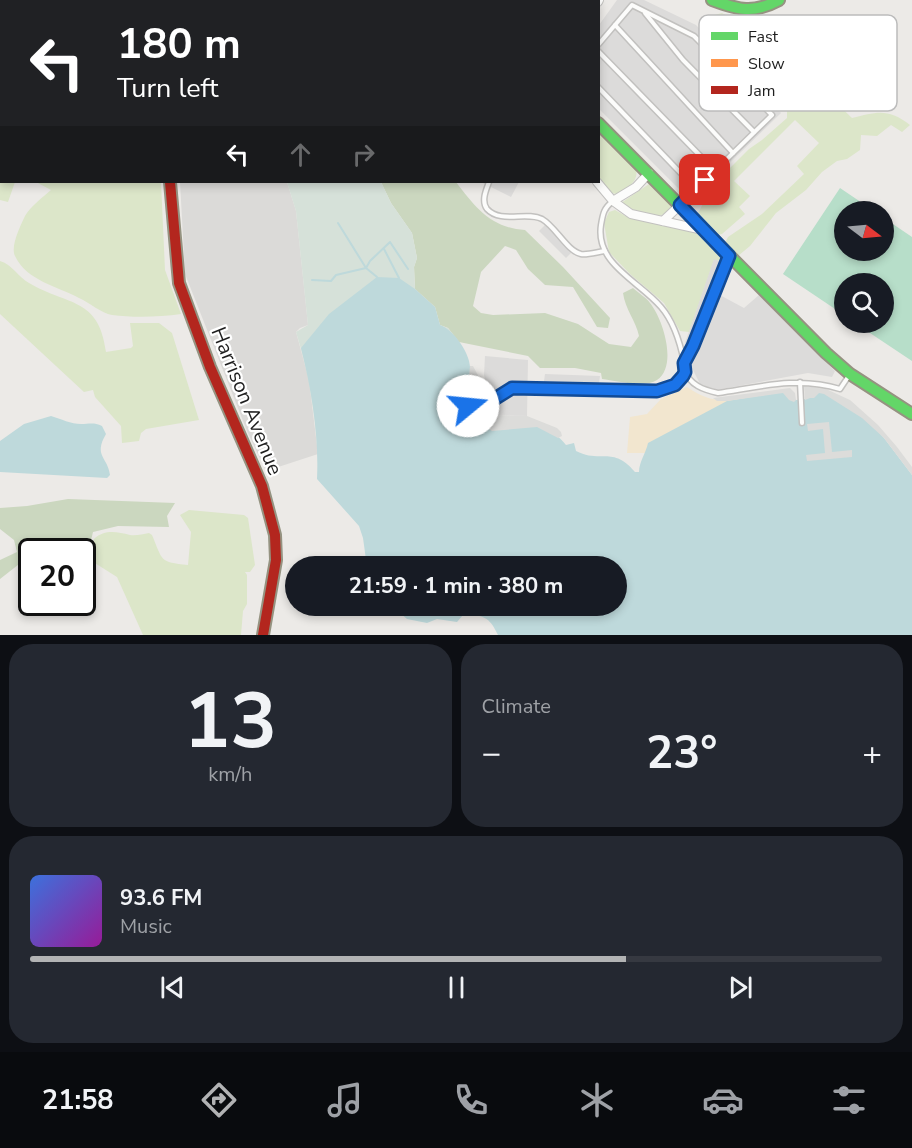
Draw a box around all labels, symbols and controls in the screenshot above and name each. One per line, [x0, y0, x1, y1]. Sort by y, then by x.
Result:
legend [699, 15, 897, 111]
text: 180 m [117, 16, 241, 73]
icon: left [18, 24, 96, 102]
text: Fast [748, 26, 779, 48]
text: Slow [748, 53, 785, 75]
text: Turn left [117, 70, 218, 107]
text: Jam [747, 80, 775, 102]
icon: left [221, 138, 254, 171]
icon: ahead [284, 138, 317, 171]
icon: right [347, 138, 380, 171]
pin [679, 154, 730, 205]
icon: arrive [688, 163, 721, 196]
north arrow [834, 201, 894, 261]
map controls [834, 201, 894, 333]
button: search [834, 273, 894, 333]
street label: Harrison Avenue [205, 323, 289, 479]
position arrow [436, 374, 500, 438]
speed limit sign: 20 [18, 538, 96, 616]
text: 21:59 · 1 min · 380 m [349, 571, 563, 601]
text: 13 [183, 668, 277, 775]
text: Climate [482, 693, 551, 720]
text: 23° [646, 723, 717, 784]
text: − [482, 731, 501, 776]
text: + [862, 731, 882, 776]
text: km/h [208, 761, 252, 788]
text: 93.6 FM [120, 883, 202, 913]
text: Music [120, 913, 172, 940]
icon: previous [156, 971, 189, 1004]
icon: pause [440, 971, 473, 1004]
icon: next [724, 971, 757, 1004]
icon: directions [198, 1079, 240, 1121]
icon: music [324, 1079, 366, 1121]
icon: phone [450, 1079, 492, 1121]
icon: climate [576, 1079, 618, 1121]
icon: car [702, 1079, 744, 1121]
icon: filters [828, 1079, 870, 1121]
text: 21:58 [42, 1082, 114, 1119]

